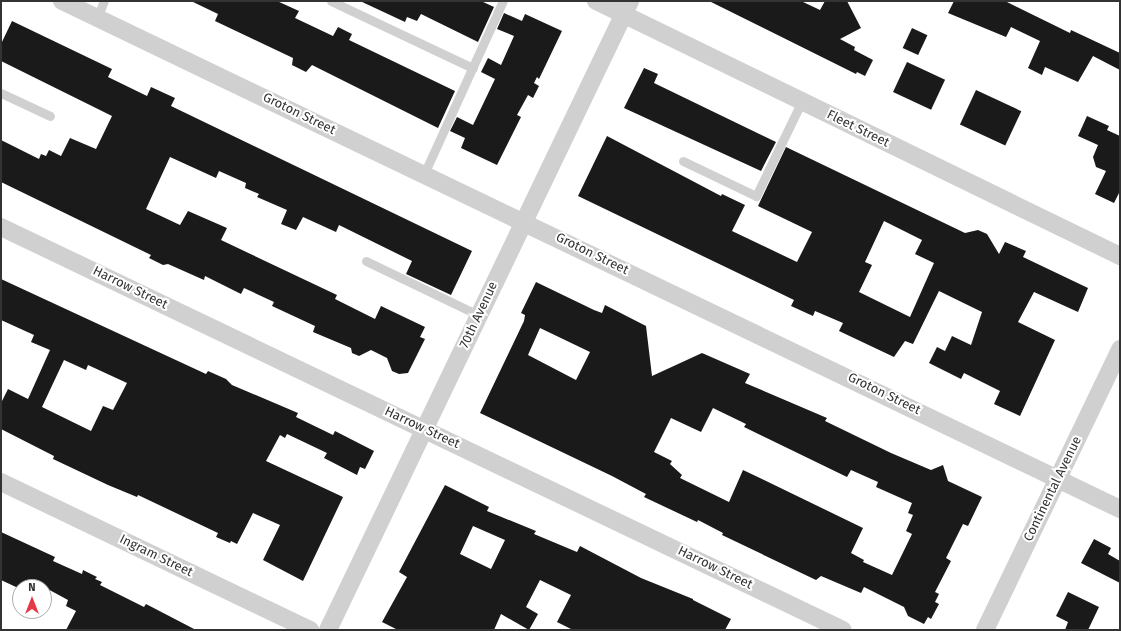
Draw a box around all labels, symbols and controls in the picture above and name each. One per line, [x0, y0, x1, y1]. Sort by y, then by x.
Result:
street label: Groton Street [260, 90, 338, 138]
street label: Fleet Street [824, 107, 892, 151]
street label: Groton Street [553, 230, 631, 278]
street label: Harrow Street [90, 263, 170, 313]
street label: 70th Avenue [457, 279, 501, 351]
street label: Groton Street [845, 370, 923, 418]
street label: Harrow Street [382, 404, 462, 452]
street label: Continental Avenue [1021, 434, 1085, 544]
street label: Ingram Street [117, 532, 195, 580]
street label: Harrow Street [675, 543, 755, 593]
north arrow [12, 579, 52, 619]
text: N [28, 581, 36, 594]

